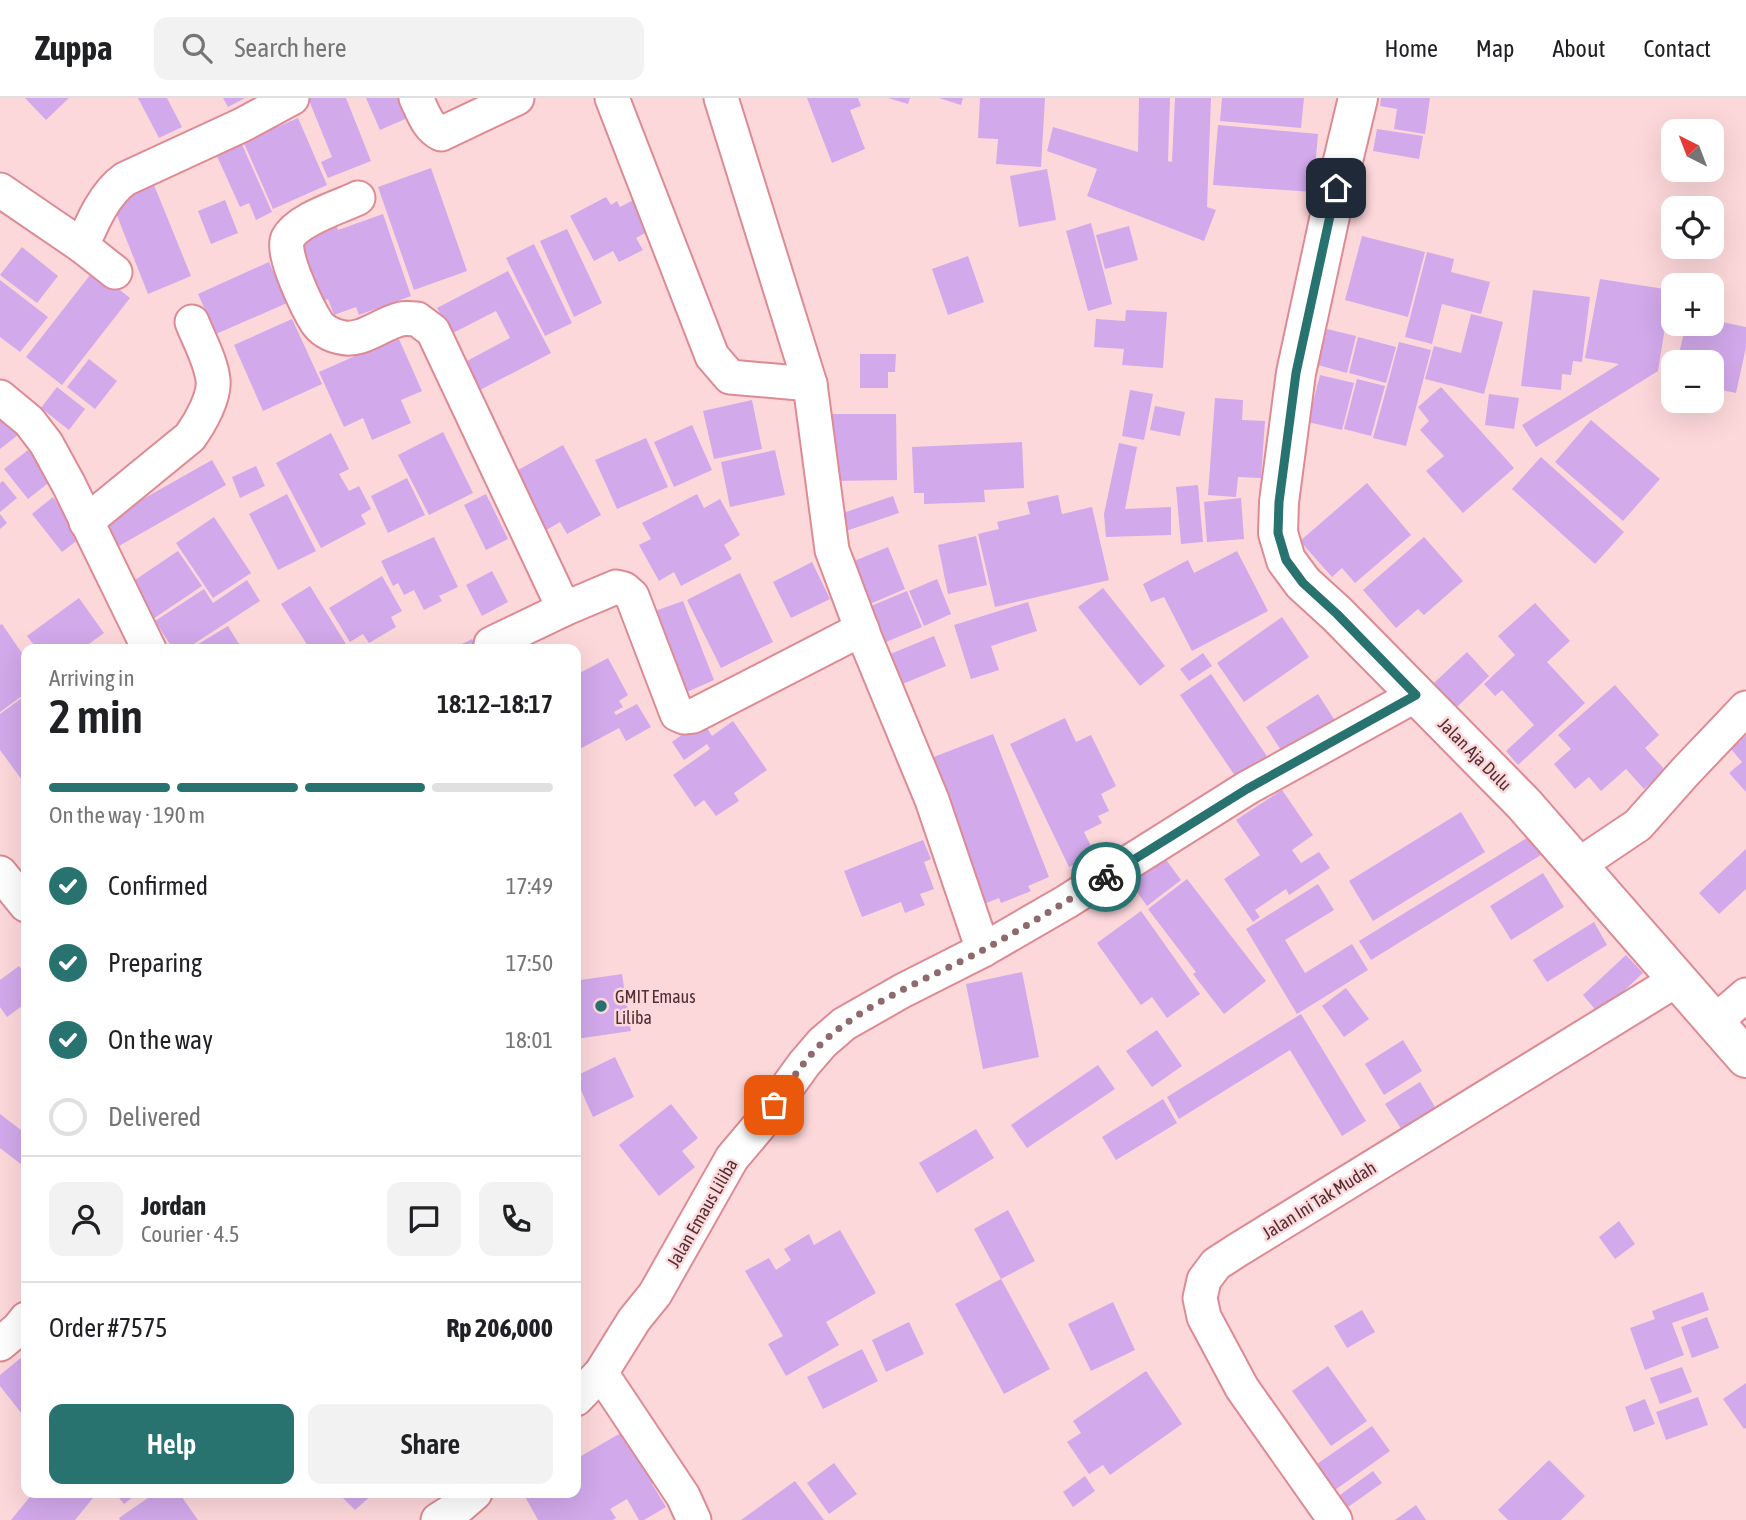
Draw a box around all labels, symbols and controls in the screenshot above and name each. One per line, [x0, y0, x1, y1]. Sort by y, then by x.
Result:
search box [154, 17, 644, 80]
text: Zuppa [35, 29, 112, 67]
icon: search [178, 29, 216, 67]
text: Search here [234, 33, 347, 63]
text: Home [1384, 35, 1438, 62]
text: Map [1476, 35, 1514, 62]
text: About [1552, 35, 1605, 62]
text: Contact [1643, 35, 1711, 62]
north arrow [1661, 119, 1724, 182]
map controls [1661, 119, 1724, 413]
pin [1306, 158, 1366, 218]
icon: home [1317, 169, 1355, 207]
button: locate [1661, 196, 1724, 259]
button: + [1661, 273, 1724, 336]
button: − [1661, 350, 1724, 413]
text: Arriving in [49, 665, 135, 691]
text: 18:12–18:17 [437, 689, 553, 719]
text: 2 min [49, 690, 143, 743]
street label: Jalan Aja Dulu [1434, 713, 1516, 795]
text: On the way · 190 m [49, 802, 205, 828]
courier [1071, 842, 1141, 912]
icon: bike [1087, 858, 1125, 896]
icon: check [49, 867, 87, 905]
text: Confirmed [108, 871, 208, 901]
text: 17:49 [506, 873, 553, 899]
icon: check [49, 944, 87, 982]
text: Preparing [108, 948, 202, 978]
text: 17:50 [506, 950, 553, 976]
place label: GMIT Emaus Liliba [615, 986, 696, 1028]
marker: GMIT Emaus Liliba [593, 998, 609, 1014]
icon: check [49, 1021, 87, 1059]
text: On the way [108, 1025, 213, 1055]
text: 18:01 [505, 1027, 553, 1053]
pin [744, 1075, 804, 1135]
icon: bag [755, 1086, 793, 1124]
text: Delivered [108, 1102, 201, 1132]
street label: Jalan Emaus Liliba [662, 1155, 742, 1271]
street label: Jalan Ini Tak Mudah [1258, 1157, 1380, 1243]
button: person [49, 1182, 123, 1256]
button: chat [387, 1182, 461, 1256]
button: phone [479, 1182, 553, 1256]
text: Jordan [141, 1191, 206, 1221]
text: Courier · 4.5 [141, 1221, 240, 1247]
text: Order #7575 [49, 1313, 168, 1343]
text: Rp 206,000 [446, 1313, 553, 1343]
button: Help [49, 1404, 294, 1484]
button: Share [308, 1404, 553, 1484]

